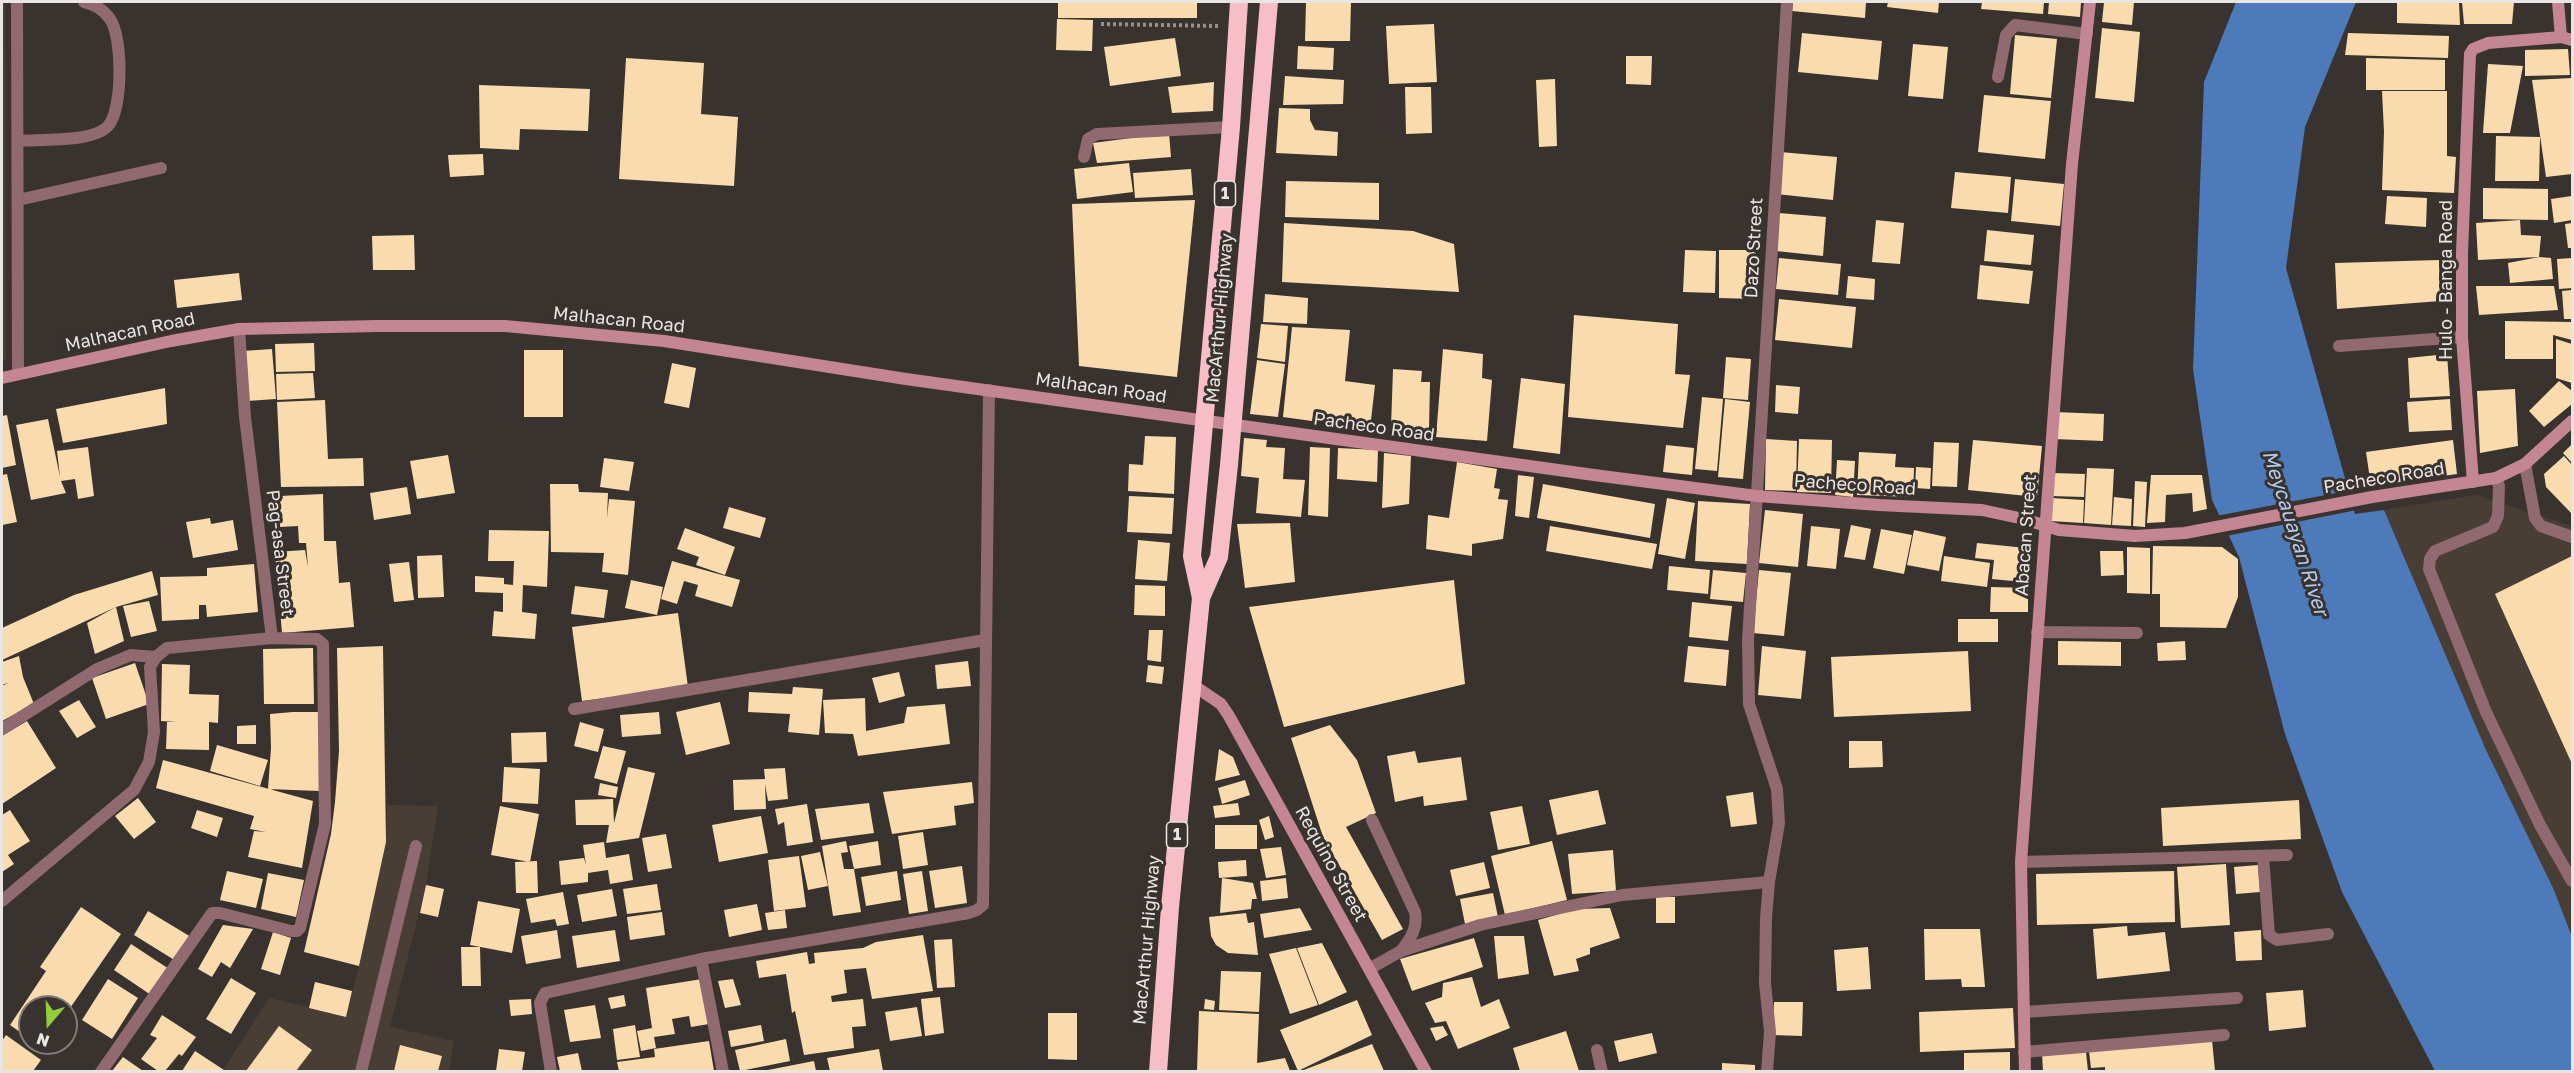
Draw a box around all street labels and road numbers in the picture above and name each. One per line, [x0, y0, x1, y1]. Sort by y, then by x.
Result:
road number: 1 [1214, 181, 1236, 207]
street label: Dazo Street [1741, 197, 1767, 299]
street label: Hulo - Banga Road [2435, 200, 2457, 360]
street label: MacArthur Highway [1202, 232, 1238, 404]
street label: Malhacan Road [552, 302, 686, 338]
street label: Malhacan Road [63, 308, 197, 356]
street label: Malhacan Road [1034, 368, 1168, 408]
street label: Pacheco Road [1312, 408, 1436, 446]
street label: Pacheco Road [2322, 458, 2446, 498]
street label: Pacheco Road [1793, 470, 1917, 500]
street label: Abacan Street [2011, 473, 2041, 597]
street label: Pag-asa Street [262, 488, 298, 618]
street label: Requino Street [1290, 802, 1372, 926]
road number: 1 [1166, 822, 1188, 848]
street label: MacArthur Highway [1129, 854, 1165, 1026]

